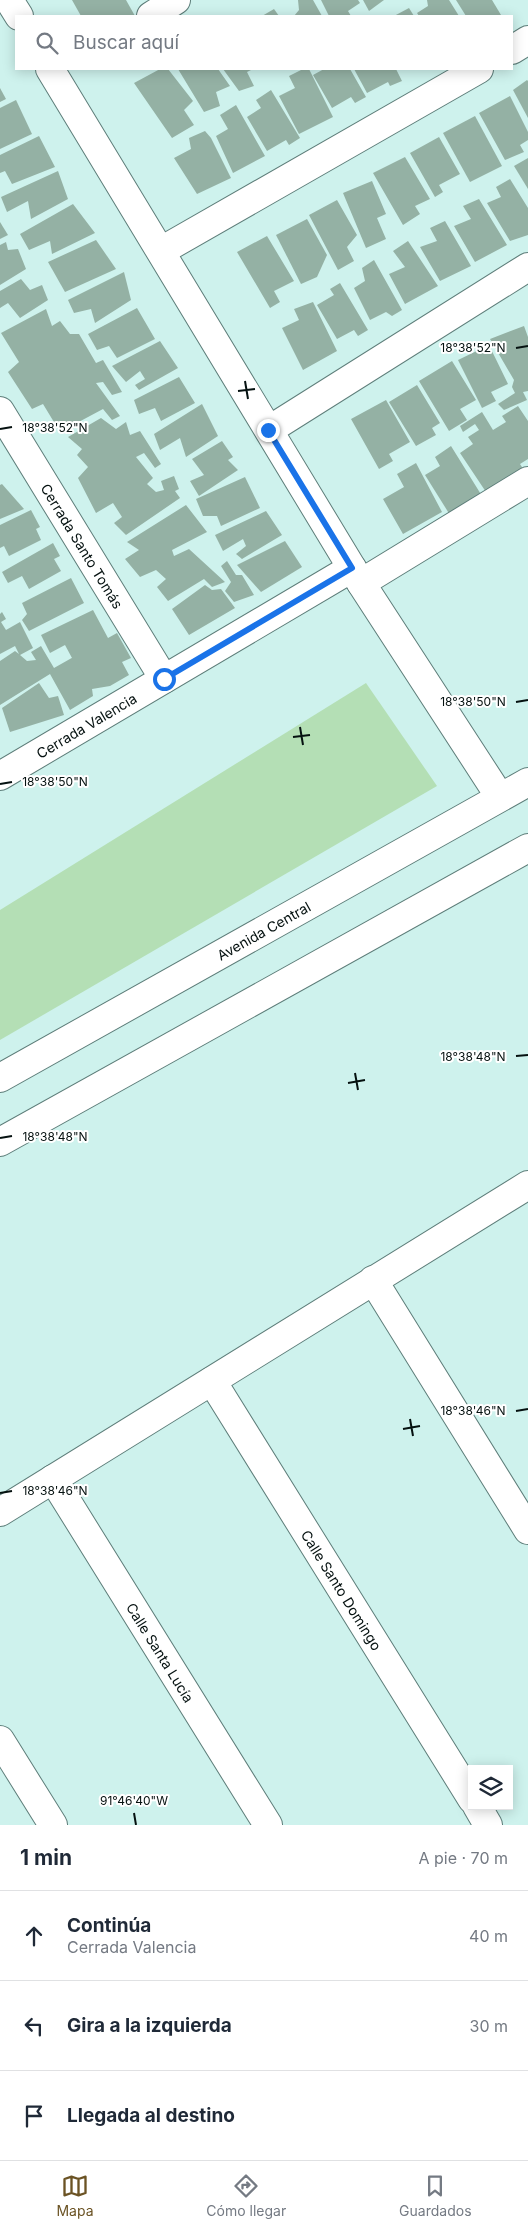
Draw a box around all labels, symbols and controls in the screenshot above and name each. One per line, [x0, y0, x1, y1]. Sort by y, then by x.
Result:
search box [15, 15, 513, 70]
icon: search [33, 29, 61, 57]
text: Buscar aquí [73, 31, 179, 54]
text: 18°38'52"N [440, 340, 506, 355]
route end [257, 419, 280, 442]
text: 18°38'52"N [22, 420, 88, 435]
street label: Cerrada Santo Tomás [38, 480, 127, 611]
route start [153, 668, 176, 691]
street label: Cerrada Valencia [33, 689, 139, 761]
text: 18°38'50"N [440, 694, 506, 709]
text: 18°38'50"N [22, 774, 88, 789]
street label: Avenida Central [214, 897, 313, 963]
text: 18°38'48"N [440, 1049, 506, 1064]
text: 18°38'48"N [22, 1129, 88, 1144]
text: 18°38'46"N [440, 1403, 506, 1418]
text: 18°38'46"N [22, 1483, 88, 1498]
street label: Calle Santo Domingo [298, 1527, 386, 1653]
street label: Calle Santa Lucía [123, 1599, 198, 1705]
map controls [468, 1765, 513, 1810]
button: layers [468, 1765, 513, 1810]
text: 91°46'40"W [100, 1793, 168, 1808]
text: 1 min [20, 1845, 72, 1870]
text: A pie · 70 m [418, 1848, 508, 1868]
text: Continúa [67, 1914, 151, 1937]
icon: ahead [20, 1922, 48, 1950]
text: 40 m [469, 1926, 508, 1946]
text: Cerrada Valencia [67, 1937, 196, 1957]
icon: left [20, 2012, 48, 2040]
text: Gira a la izquierda [67, 2014, 232, 2037]
text: 30 m [470, 2016, 508, 2036]
icon: arrive [20, 2102, 48, 2130]
text: Llegada al destino [67, 2104, 235, 2127]
tab: Mapa [56, 2172, 94, 2219]
tab: Cómo llegar [206, 2172, 286, 2219]
tab: Guardados [399, 2172, 472, 2219]

